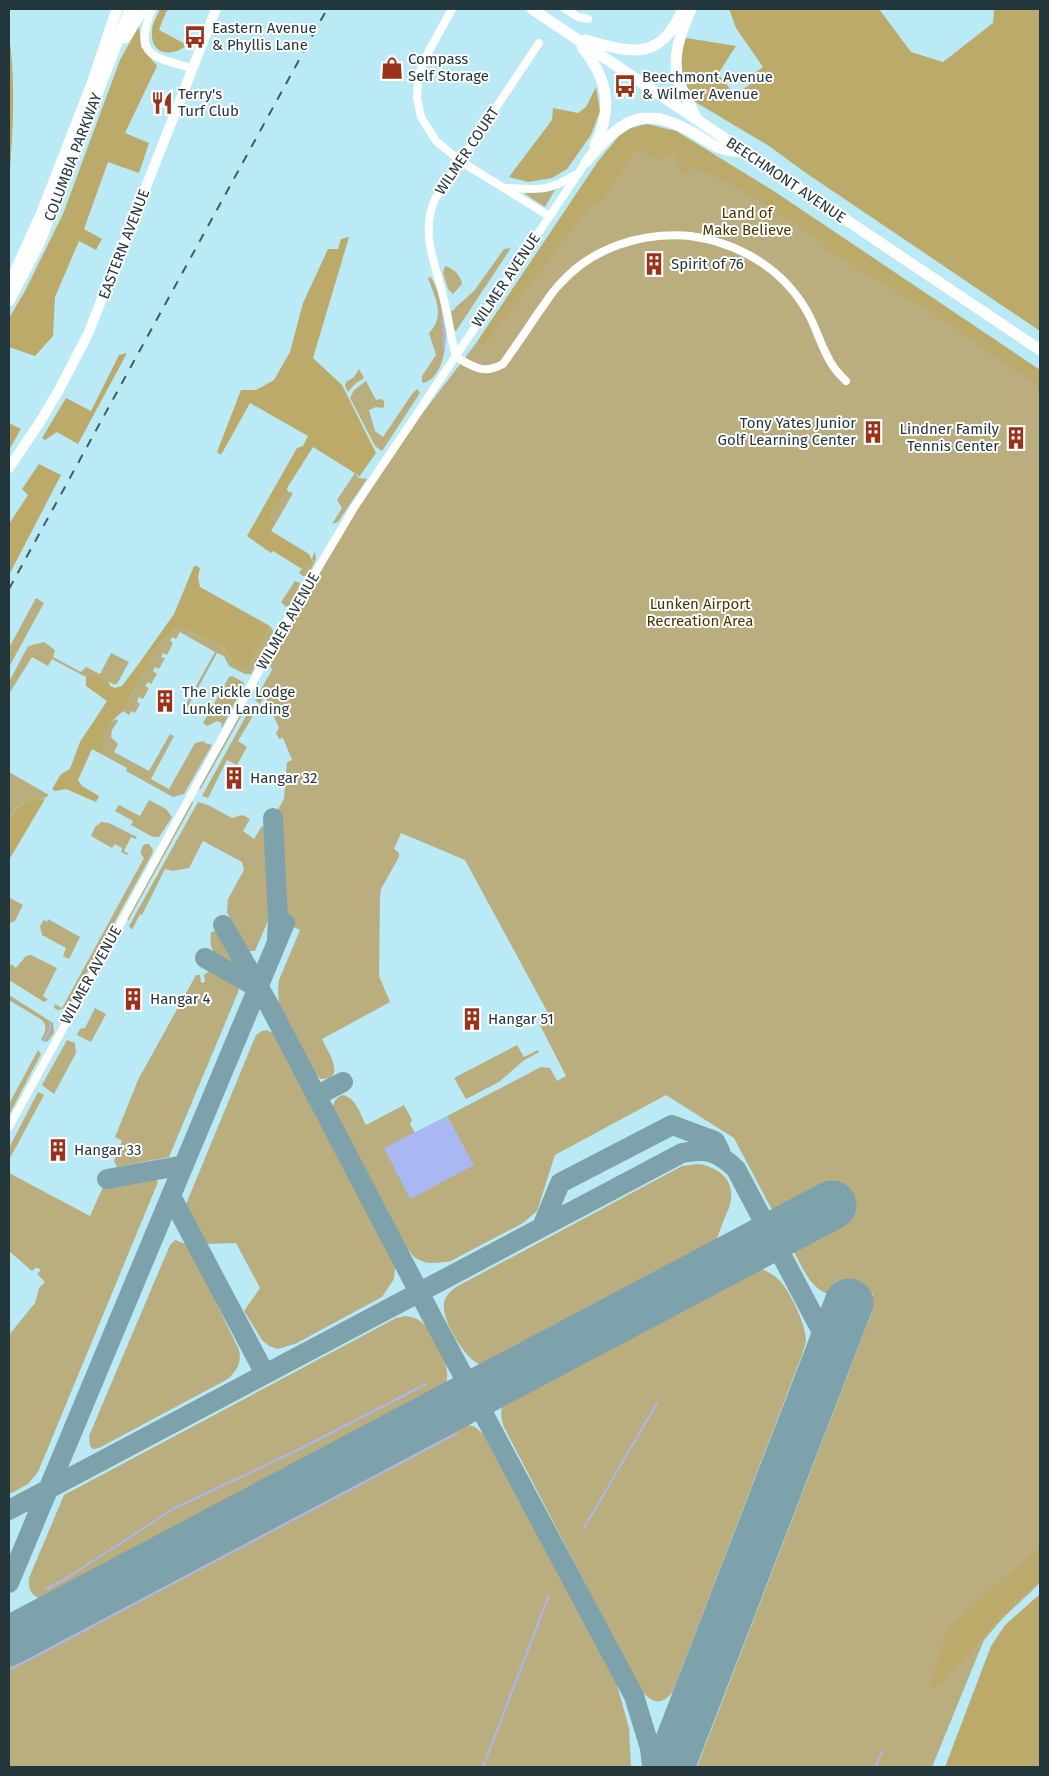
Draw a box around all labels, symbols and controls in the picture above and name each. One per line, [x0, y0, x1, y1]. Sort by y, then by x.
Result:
place label: Eastern Avenue & Phyllis Lane [212, 19, 317, 54]
bus stop icon: Eastern Avenue & Phyllis Lane [182, 24, 208, 50]
place label: Compass Self Storage [408, 50, 489, 85]
shop icon: Compass Self Storage [379, 55, 405, 81]
place label: Beechmont Avenue & Wilmer Avenue [642, 68, 773, 103]
bus stop icon: Beechmont Avenue & Wilmer Avenue [612, 73, 638, 99]
place label: Terry's Turf Club [178, 85, 239, 120]
street label: COLUMBIA PARKWAY [40, 90, 106, 224]
restaurant icon: Terry's Turf Club [149, 90, 175, 116]
street label: WILMER COURT [431, 104, 503, 198]
street label: BEECHMONT AVENUE [723, 133, 849, 227]
street label: EASTERN AVENUE [95, 186, 153, 302]
park label: Land of Make Believe [702, 204, 792, 239]
street label: WILMER AVENUE [468, 229, 544, 331]
building icon: Spirit of 76 [641, 251, 667, 277]
place label: Spirit of 76 [671, 255, 744, 273]
place label: Tony Yates Junior Golf Learning Center [718, 414, 856, 449]
building icon: Tony Yates Junior Golf Learning Center [860, 419, 886, 445]
place label: Lindner Family Tennis Center [899, 420, 1000, 455]
building icon: Lindner Family Tennis Center [1003, 425, 1029, 451]
street label: WILMER AVENUE [253, 569, 323, 673]
park label: Lunken Airport Recreation Area [646, 595, 754, 630]
place label: The Pickle Lodge Lunken Landing [182, 683, 296, 718]
building icon: The Pickle Lodge Lunken Landing [152, 688, 178, 714]
building icon: Hangar 32 [221, 765, 247, 791]
place label: Hangar 32 [250, 769, 317, 787]
street label: WILMER AVENUE [57, 923, 125, 1027]
building icon: Hangar 4 [120, 986, 146, 1012]
place label: Hangar 4 [150, 990, 211, 1008]
building icon: Hangar 51 [459, 1006, 485, 1032]
place label: Hangar 51 [488, 1010, 554, 1028]
building icon: Hangar 33 [45, 1137, 71, 1163]
place label: Hangar 33 [74, 1141, 142, 1159]

